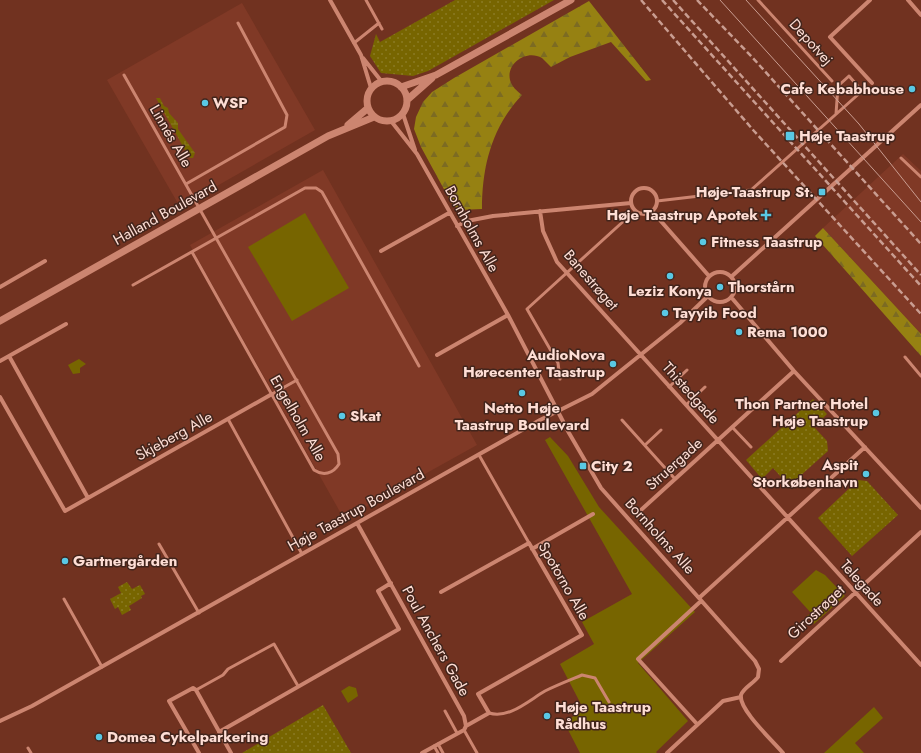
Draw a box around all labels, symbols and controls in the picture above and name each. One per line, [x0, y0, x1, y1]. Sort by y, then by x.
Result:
street label: Depotvej [784, 14, 838, 70]
place label: Cafe Kebabhouse [780, 78, 904, 100]
marker: Cafe Kebabhouse [907, 84, 917, 94]
place label: WSP [213, 92, 248, 114]
marker: WSP [200, 98, 210, 108]
street label: Linnés Alle [144, 101, 198, 172]
place label: Høje Taastrup [799, 125, 895, 147]
marker: Høje Taastrup [784, 130, 796, 142]
street label: Halland Boulevard [109, 175, 221, 251]
place label: Høje-Taastrup St. [696, 181, 814, 203]
street label: Bornholms Alle [439, 182, 505, 276]
marker: Høje-Taastrup St. [817, 187, 827, 197]
place label: Høje Taastrup Apotek [606, 204, 758, 226]
marker: Høje Taastrup Apotek [761, 210, 771, 220]
place label: Fitness Taastrup [711, 231, 822, 253]
marker: Fitness Taastrup [698, 237, 708, 247]
street label: Banestrøget [558, 245, 624, 315]
marker: Leziz Konya [665, 271, 675, 281]
place label: Thorstårn [728, 276, 795, 298]
place label: Leziz Konya [628, 280, 712, 302]
marker: Thorstårn [715, 282, 725, 292]
place label: Tayyib Food [673, 302, 757, 324]
marker: Tayyib Food [660, 308, 670, 318]
place label: Rema 1000 [747, 321, 828, 343]
marker: Rema 1000 [734, 327, 744, 337]
place label: AudioNova Hørecenter Taastrup [463, 344, 605, 383]
street label: Thistedgade [657, 357, 725, 429]
marker: AudioNova Hørecenter Taastrup [608, 359, 618, 369]
street label: Engelholm Alle [264, 371, 332, 465]
marker: Netto Høje Taastrup Boulevard [517, 388, 527, 398]
place label: Thon Partner Hotel Høje Taastrup [735, 393, 868, 432]
place label: Netto Høje Taastrup Boulevard [455, 397, 589, 436]
place label: Skat [350, 405, 381, 427]
street label: Skjeberg Alle [131, 406, 217, 466]
marker: Thon Partner Hotel Høje Taastrup [871, 408, 881, 418]
marker: Skat [337, 411, 347, 421]
street label: Struergade [641, 432, 707, 495]
place label: Aspit Storkøbenhavn [752, 454, 858, 493]
place label: City 2 [591, 455, 633, 477]
marker: City 2 [578, 461, 588, 471]
street label: Høje Taastrup Boulevard [284, 463, 428, 557]
marker: Aspit Storkøbenhavn [861, 469, 871, 479]
street label: Bornholms Alle [620, 493, 700, 579]
street label: Spotorno Alle [533, 538, 595, 624]
place label: Gartnergården [73, 550, 177, 572]
street label: Telegade [835, 555, 889, 612]
marker: Gartnergården [60, 556, 70, 566]
street label: Girostrøget [782, 579, 850, 644]
street label: Poul Anchers Gade [397, 582, 476, 700]
place label: Høje Taastrup Rådhus [555, 696, 651, 735]
marker: Høje Taastrup Rådhus [542, 711, 552, 721]
place label: Domea Cykelparkering [107, 726, 268, 748]
marker: Domea Cykelparkering [94, 732, 104, 742]

